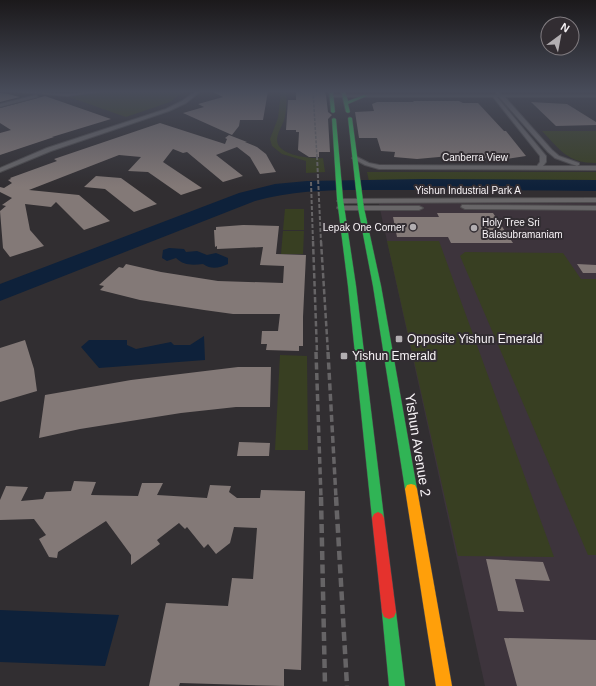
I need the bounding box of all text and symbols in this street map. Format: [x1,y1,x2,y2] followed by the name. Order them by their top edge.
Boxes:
[540,16,580,56] north arrow
[559,20,572,35] text: N
[442,152,509,163] street label: Canberra View
[415,185,521,196] street label: Yishun Industrial Park A
[482,217,563,240] place label: Holy Tree Sri Balasubramaniam
[323,222,406,233] place label: Lepak One Corner
[408,222,418,232] marker: Lepak One Corner
[469,223,479,233] marker: Holy Tree Sri Balasubramaniam
[407,332,542,346] place label: Opposite Yishun Emerald
[394,334,404,344] marker: Opposite Yishun Emerald
[352,349,436,363] place label: Yishun Emerald
[339,351,349,361] marker: Yishun Emerald
[402,392,434,498] street label: Yishun Avenue 2

